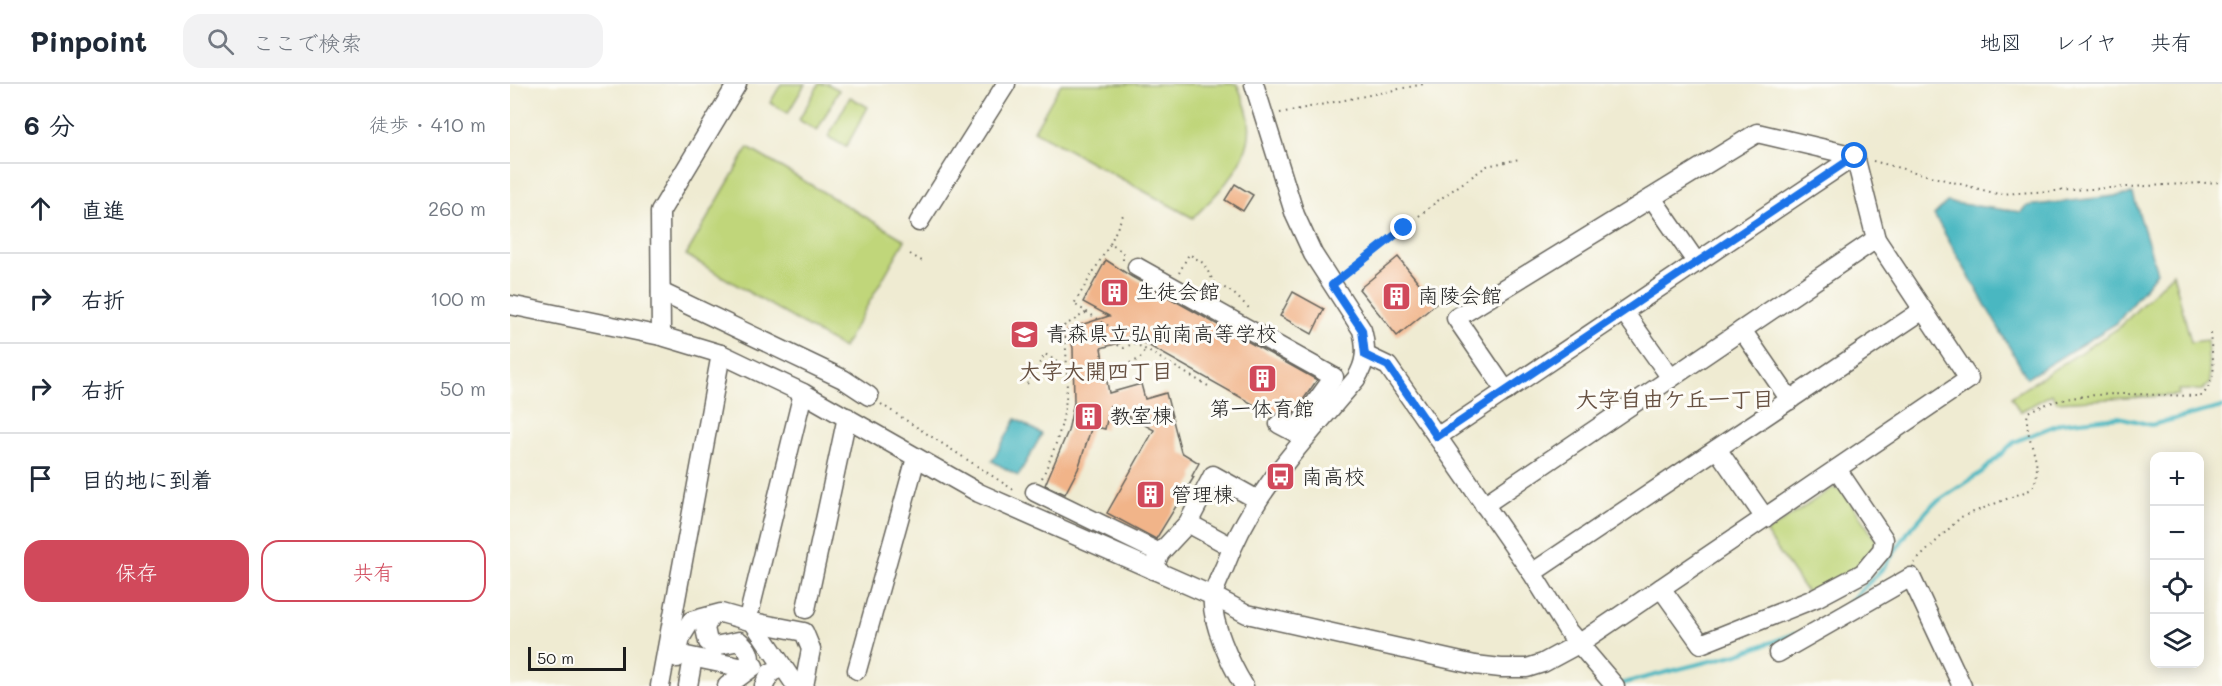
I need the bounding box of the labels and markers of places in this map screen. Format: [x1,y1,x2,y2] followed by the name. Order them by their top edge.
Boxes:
[1099,276,1131,308] building icon: 生徒会館
[1136,277,1220,304] place label: 生徒会館
[1381,280,1413,312] building icon: 南陵会館
[1418,281,1502,308] place label: 南陵会館
[1009,318,1041,350] school or university icon: 青森県立弘前南高等学校
[1046,319,1277,346] place label: 青森県立弘前南高等学校
[1246,362,1278,394] building icon: 第一体育館
[1210,394,1315,421] place label: 第一体育館
[1073,400,1105,432] building icon: 教室棟
[1110,401,1173,428] place label: 教室棟
[1265,461,1297,493] bus stop icon: 南高校
[1302,462,1365,489] place label: 南高校
[1134,479,1166,511] building icon: 管理棟
[1171,480,1234,507] place label: 管理棟

